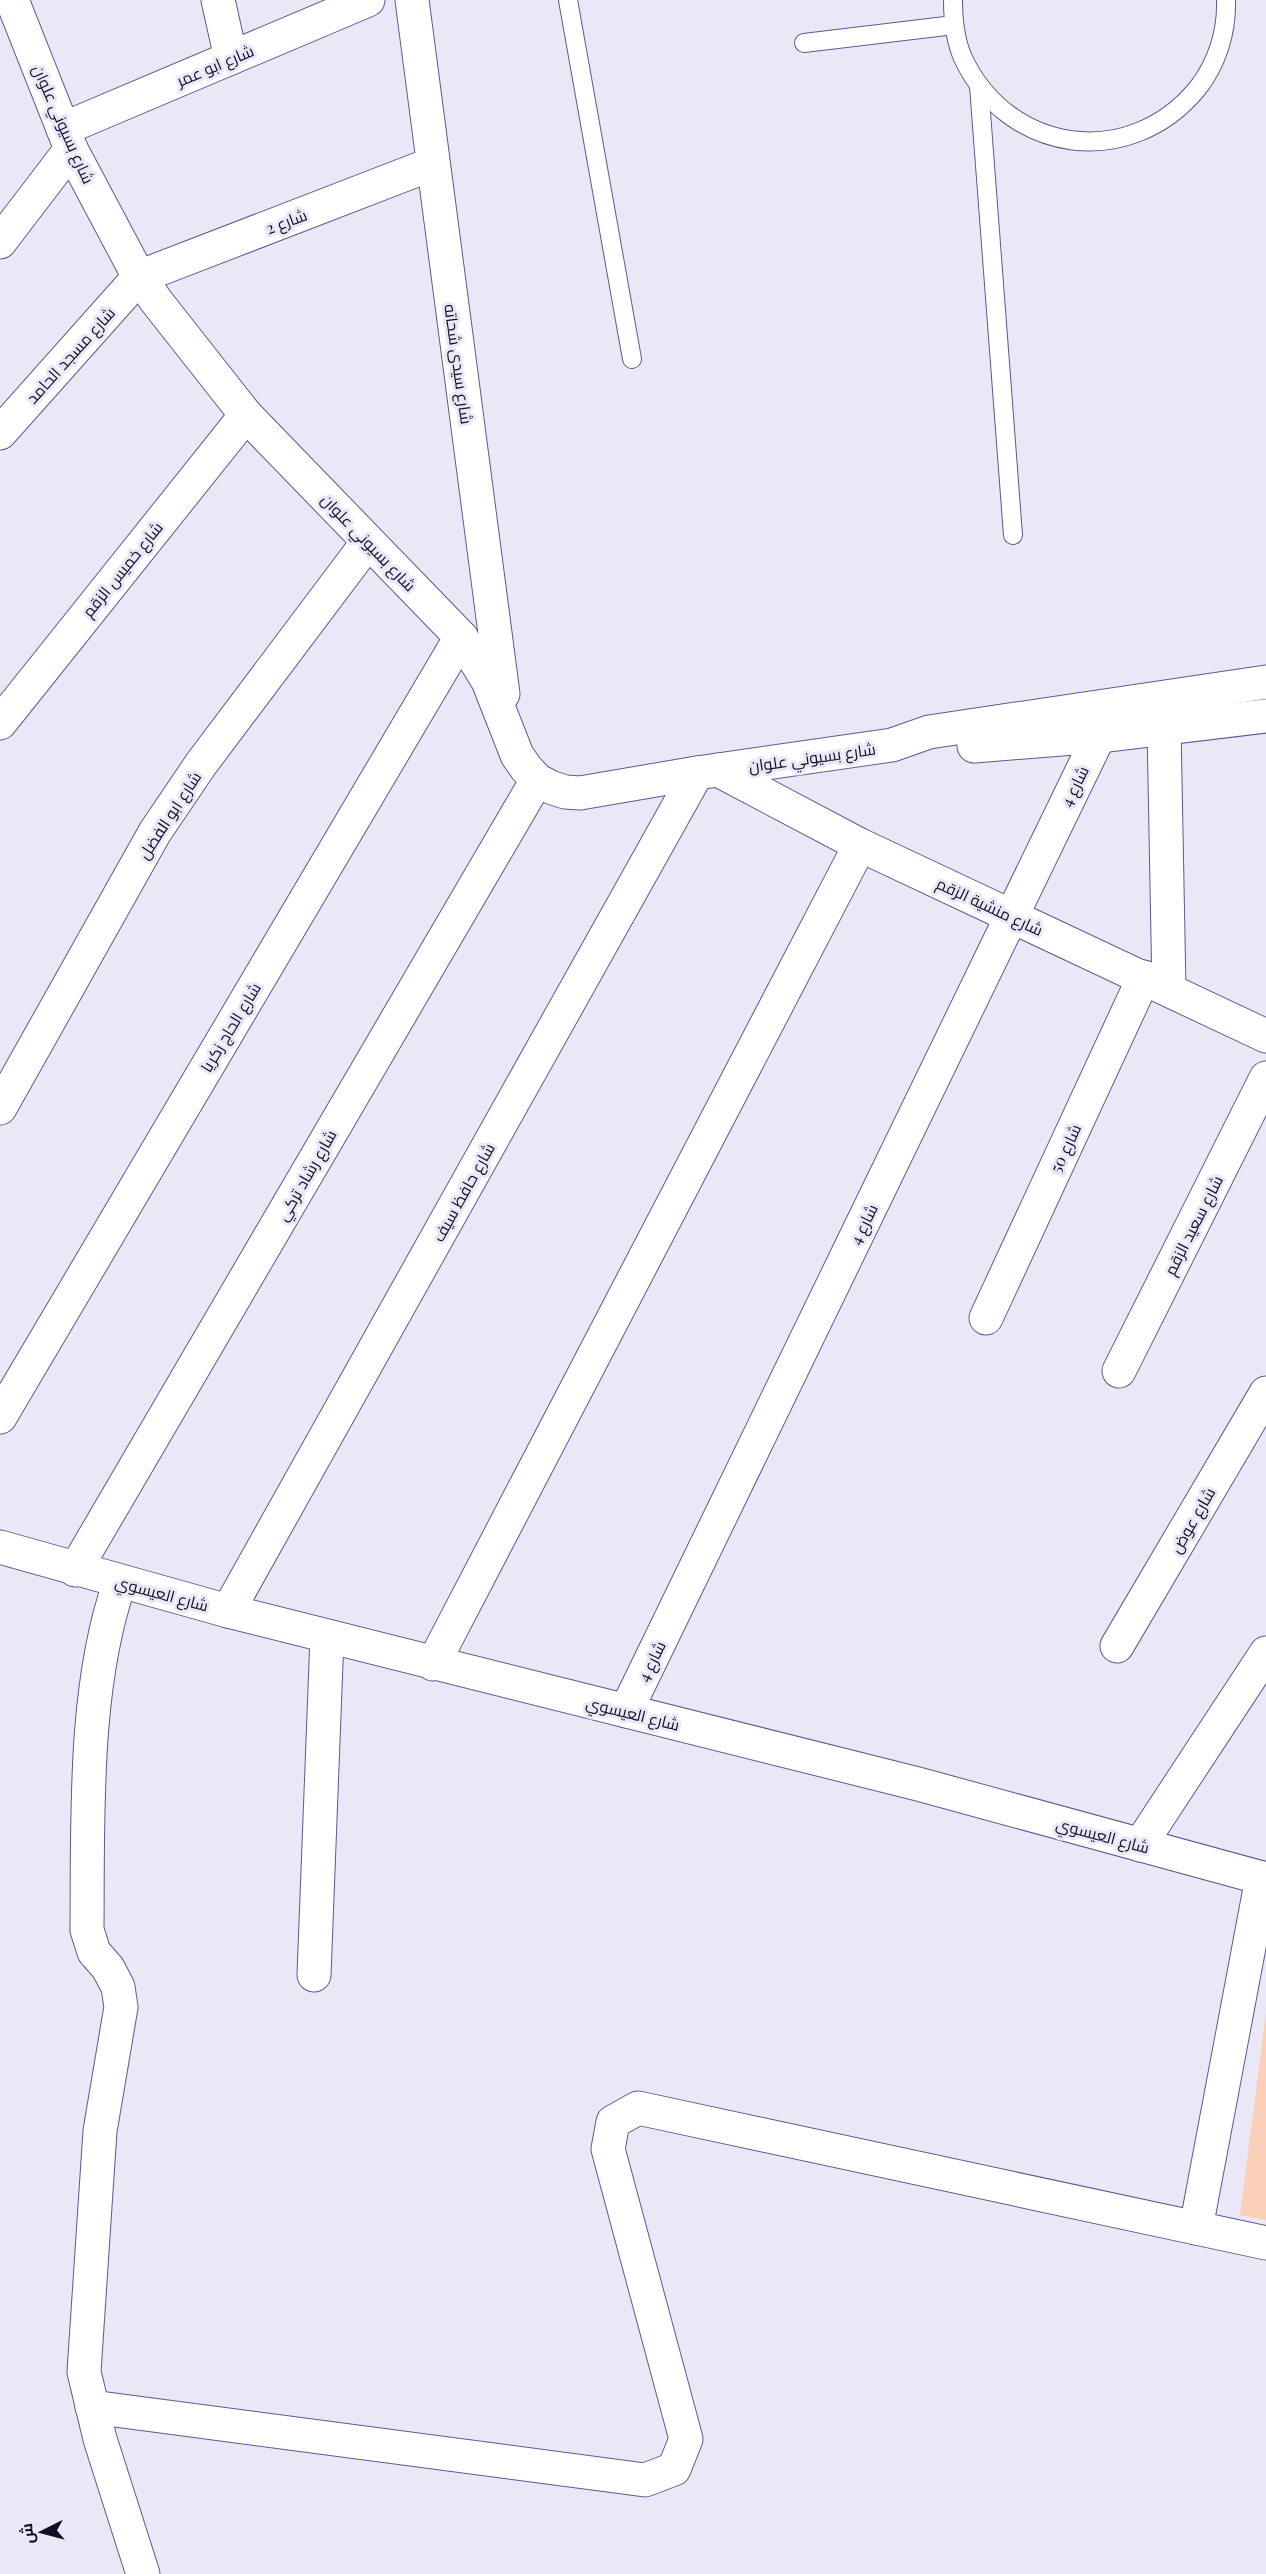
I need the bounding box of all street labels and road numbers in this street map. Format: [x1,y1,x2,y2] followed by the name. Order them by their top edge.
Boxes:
[172,39,258,93] street label: شارع ابو عمر
[25,61,100,188] street label: شارع بسيوني علوان
[262,204,310,240] street label: شارع 2
[21,302,120,409] street label: شارع مسجد الحامد
[438,303,478,426] street label: شارع سيدى شحاته
[314,489,421,598] street label: شارع بسيوني علوان
[77,517,169,622] street label: شارع خميس الزقم
[747,738,877,780] street label: شارع بسيوني علوان
[1055,762,1095,811] street label: شارع 4
[133,767,207,864] street label: شارع ابو الفضل
[932,872,1047,942] street label: شارع منشية الزقم
[195,978,267,1077] street label: شارع الحاج زكريا
[1045,1120,1087,1176] street label: شارع 50
[271,1126,344,1226] street label: شارع رشاد تركي
[427,1139,501,1246] street label: شارع حافظ سيف
[1159,1171,1229,1279] street label: شارع سعيد الزقم
[844,1200,884,1249] street label: شارع 4
[1165,1483,1221,1558] street label: شارع عوض
[112,1570,211,1619] street label: شارع العيسوي
[632,1637,672,1686] street label: شارع 4
[583,1691,682,1739] street label: شارع العيسوي
[1053,1812,1152,1861] street label: شارع العيسوي

